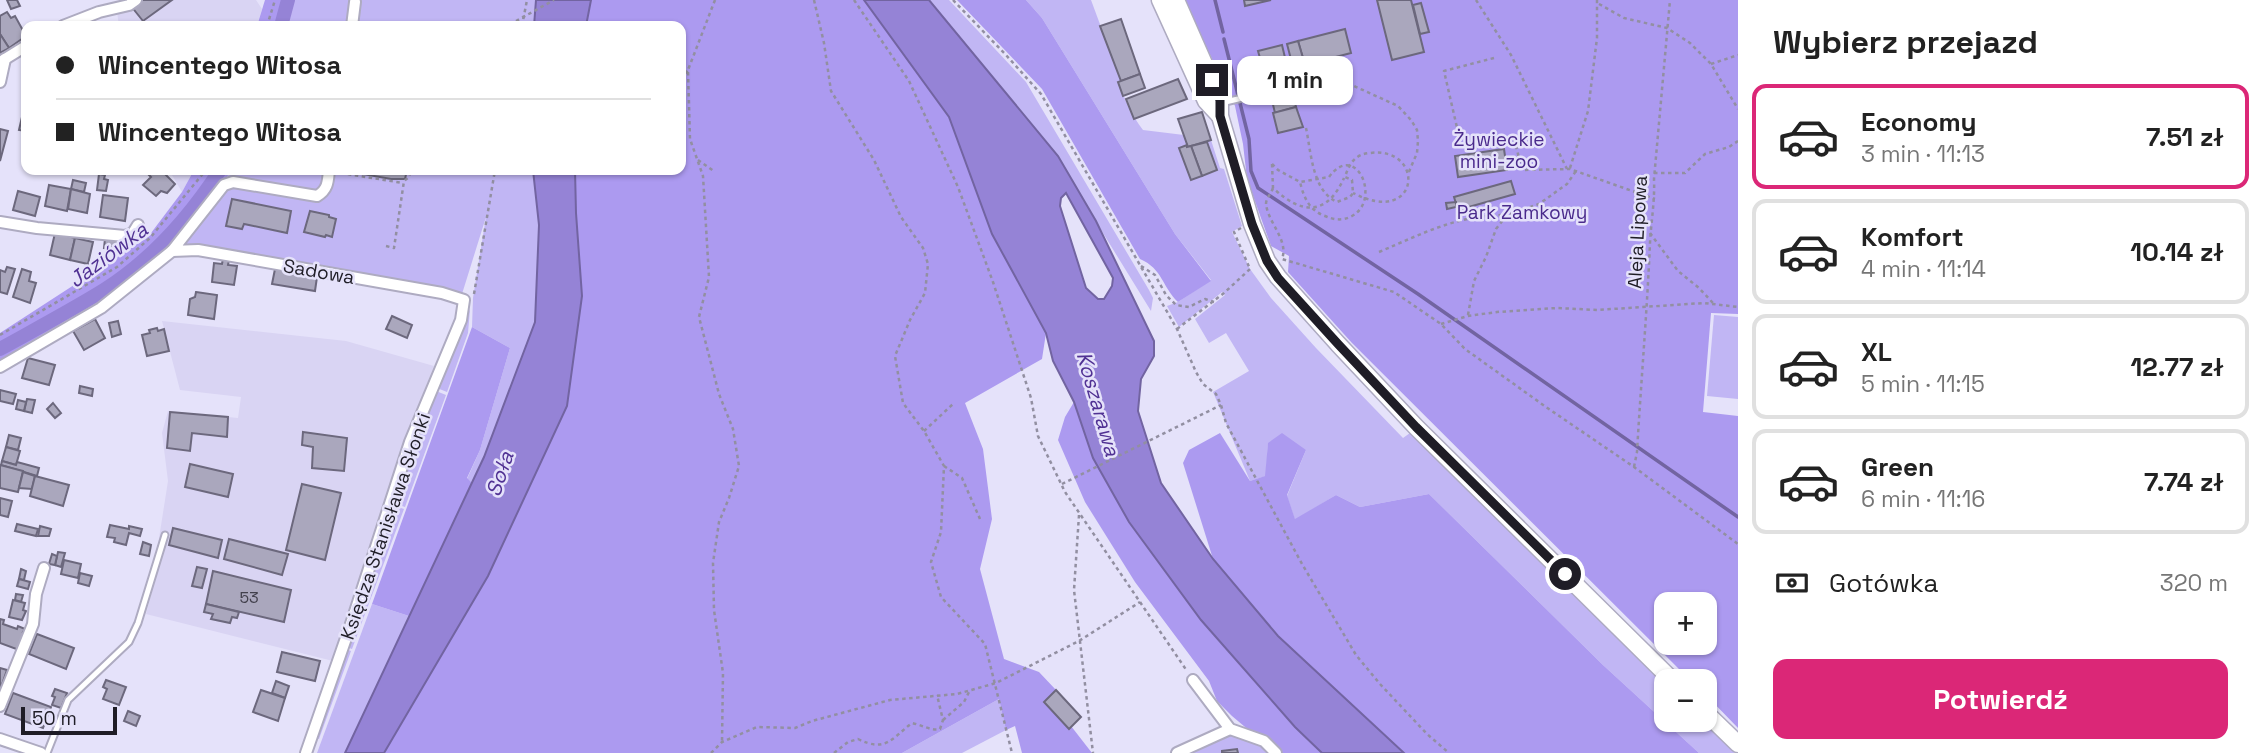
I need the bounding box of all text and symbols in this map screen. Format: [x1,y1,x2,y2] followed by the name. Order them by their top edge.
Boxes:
[1773,22,2038,62] text: Wybierz przejazd
[98,48,342,82] text: Wincentego Witosa
[1236,56,1352,104] callout: 1 min
[1196,64,1228,96] route end
[1267,65,1323,95] text: 1 min
[1777,105,1840,168] icon: car
[1861,105,1977,139] text: Economy
[98,115,342,149] text: Wincentego Witosa
[2146,120,2224,154] text: 7.51 zł
[1453,127,1545,174] park label: Żywieckie mini-zoo
[1861,139,1985,169] text: 3 min · 11:13
[1622,175,1653,289] street label: Aleja Lipowa
[1457,200,1587,225] park label: Park Zamkowy
[63,215,154,293] water label: Jaziówka
[1777,220,1840,283] icon: car
[1861,220,1964,254] text: Komfort
[2130,235,2224,269] text: 10.14 zł
[281,253,357,290] street label: Sadowa
[1861,254,1986,284] text: 4 min · 11:14
[1777,335,1840,398] icon: car
[1861,335,1892,369] text: XL
[1071,348,1127,460] water label: Koszarawa
[2130,350,2224,384] text: 12.77 zł
[1861,369,1985,399] text: 5 min · 11:15
[335,409,436,643] street label: Księdza Stanisława Słonki
[479,447,520,500] water label: Soła
[1777,450,1840,513] icon: car
[1861,450,1934,484] text: Green
[2144,465,2224,499] text: 7.74 zł
[1861,484,1985,514] text: 6 min · 11:16
[1549,558,1581,590] route start
[1773,564,1811,602] icon: cash
[1829,566,1939,600] text: Gotówka
[2160,568,2228,598] text: 320 m
[239,587,259,608] house number: 53
[1654,592,1717,732] map controls
[1654,592,1717,655] button: +
[1773,659,2228,739] button: Potwierdź
[1654,669,1717,732] button: −
[21,704,117,736] scale bar
[32,706,77,731] text: 50 m

